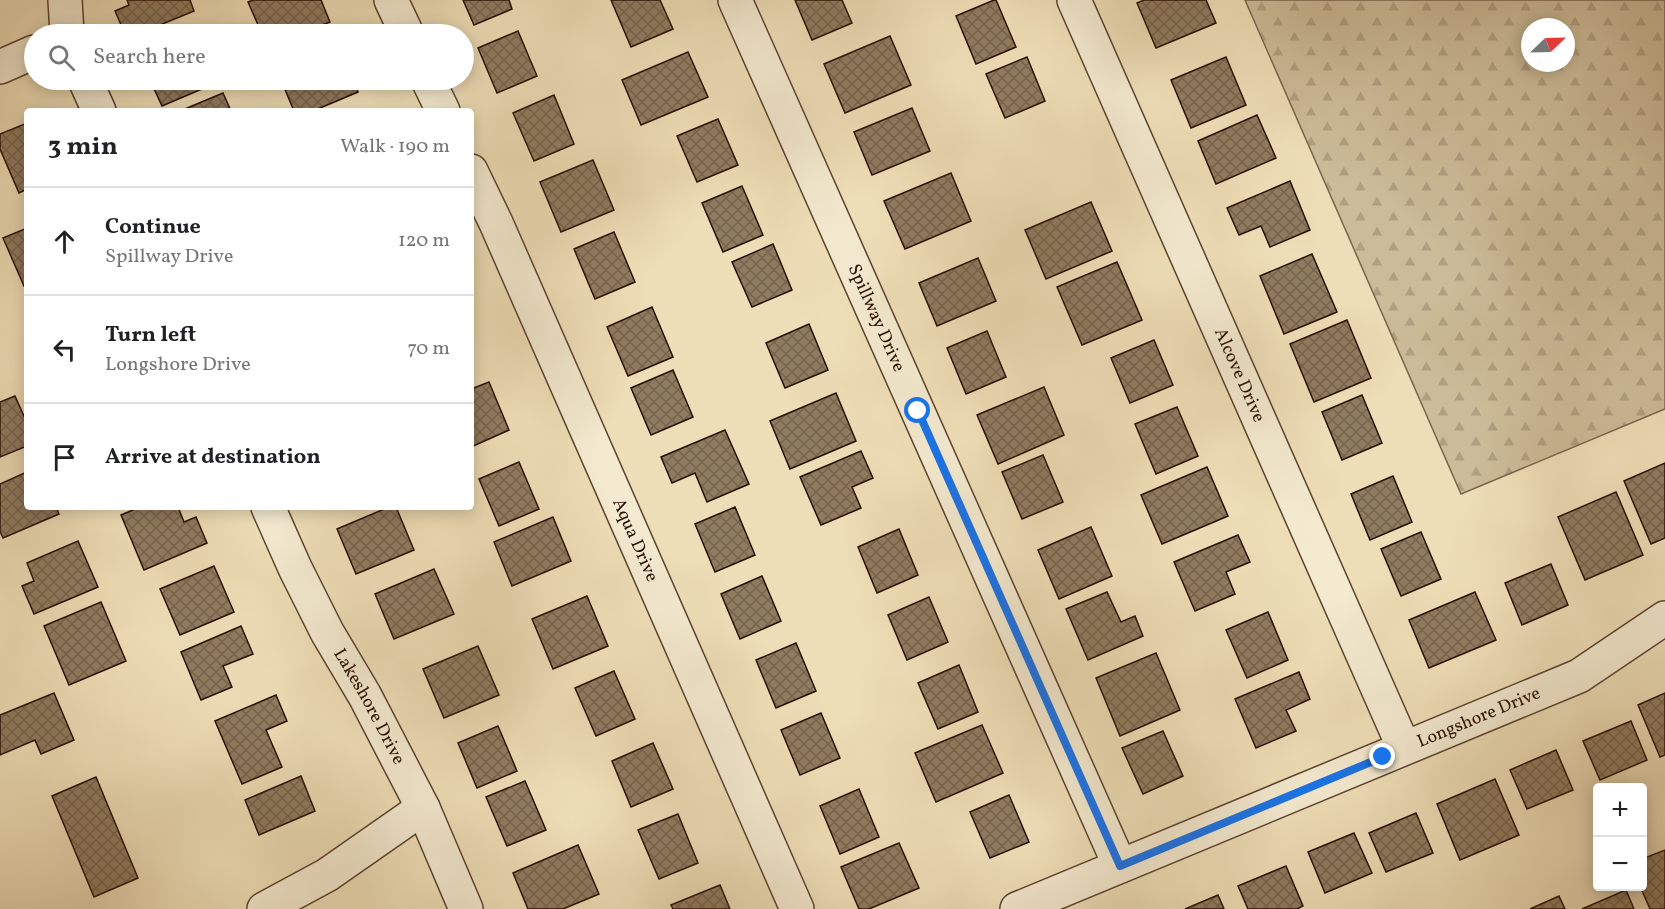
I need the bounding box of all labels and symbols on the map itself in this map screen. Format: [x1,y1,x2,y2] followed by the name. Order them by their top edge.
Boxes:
[1521,18,1575,72] north arrow
[841,260,911,376] street label: Spillway Drive
[1208,324,1271,426] street label: Alcove Drive
[904,397,930,423] route start
[606,494,664,586] street label: Aqua Drive
[327,644,411,769] street label: Lakeshore Drive
[1413,681,1544,754] street label: Longshore Drive
[1369,743,1395,769] route end

